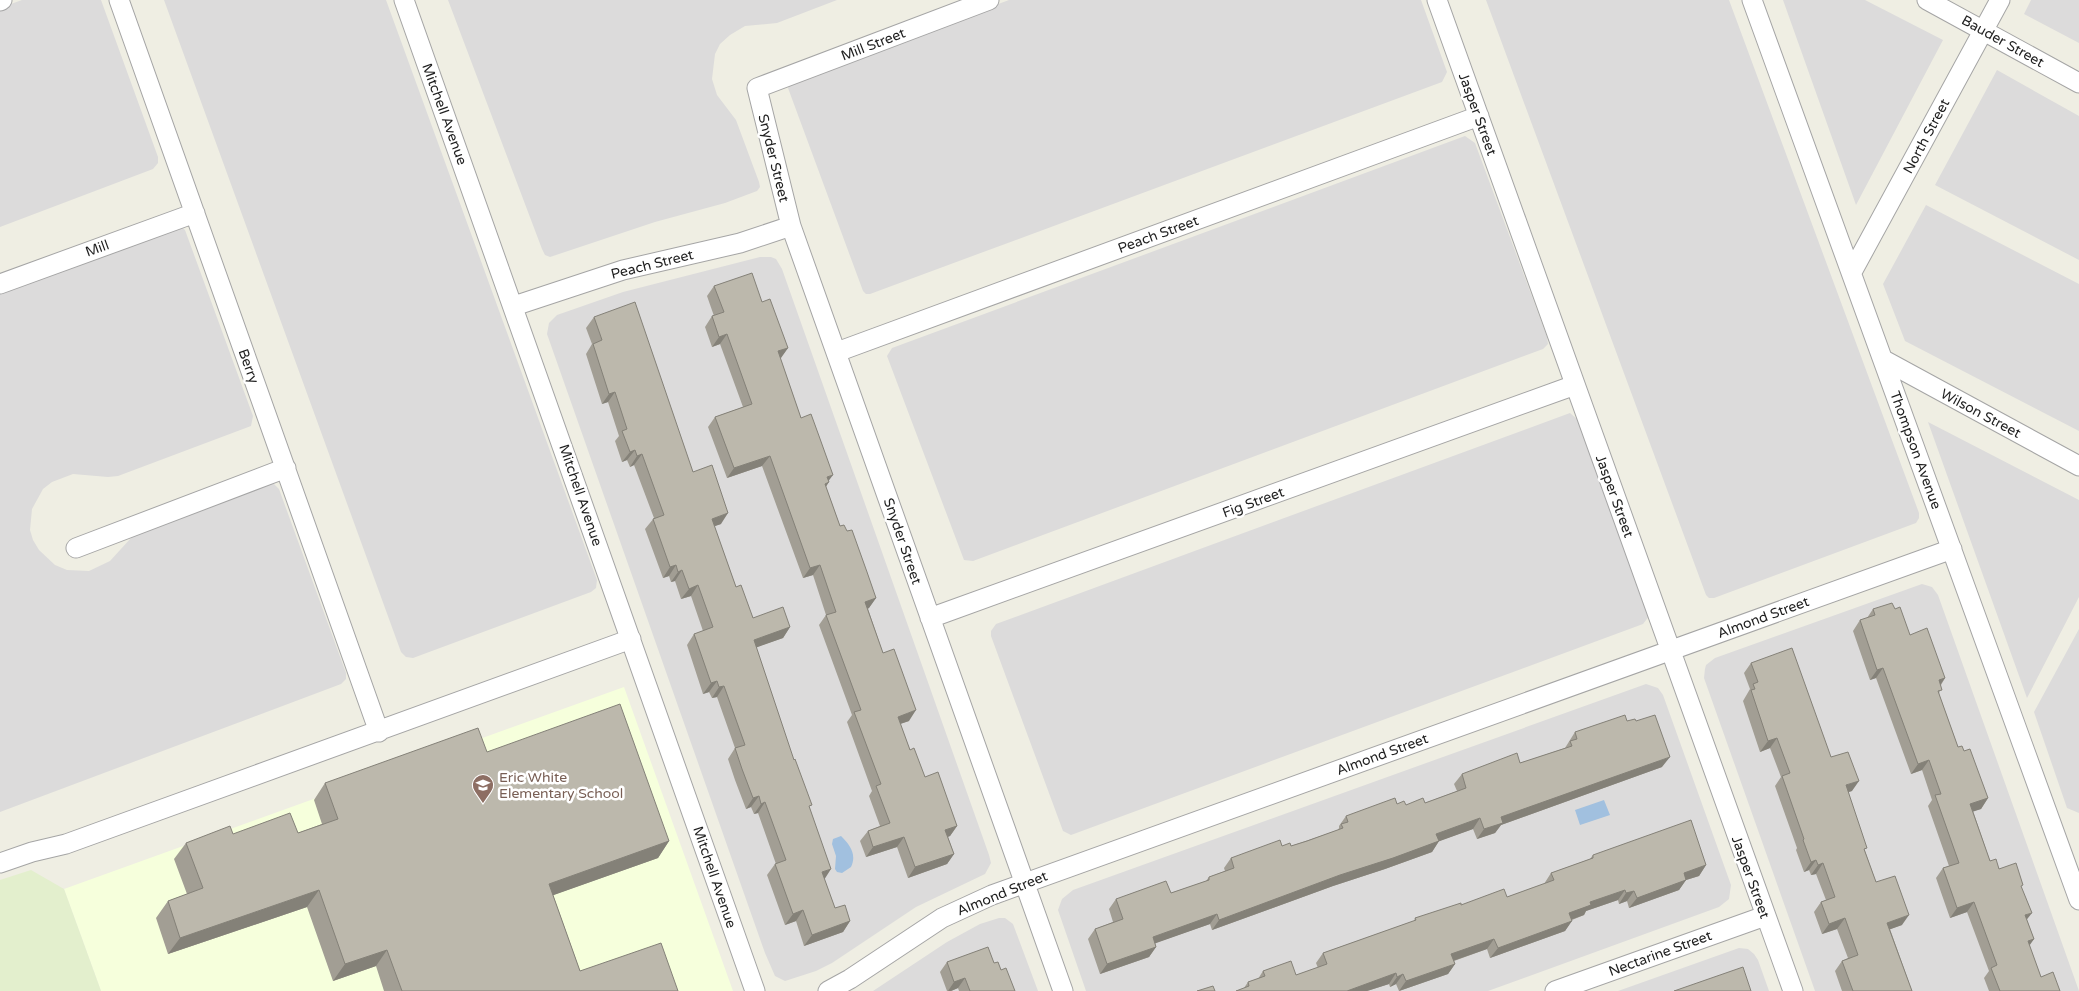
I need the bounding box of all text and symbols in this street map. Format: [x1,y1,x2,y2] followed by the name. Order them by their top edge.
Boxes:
[1958,12,2048,71] street label: Bauder Street
[839,24,908,64] street label: Mill Street
[418,61,471,167] street label: Mitchell Avenue
[1455,70,1501,159] street label: Jasper Street
[1900,95,1954,177] street label: North Street
[754,112,793,205] street label: Snyder Street
[1115,212,1201,257] street label: Peach Street
[83,236,111,261] street label: Mill
[609,246,696,283] street label: Peach Street
[234,346,263,386] street label: Berry
[1938,385,2024,442] street label: Wilson Street
[1886,389,1945,512] street label: Thompson Avenue
[555,442,606,548] street label: Mitchell Avenue
[1592,452,1638,541] street label: Jasper Street
[1220,483,1287,521] street label: Fig Street
[880,496,925,587] street label: Snyder Street
[1715,593,1812,642] street label: Almond Street
[1334,730,1431,779] street label: Almond Street
[499,769,623,802] place label: Eric White Elementary School
[471,773,495,804] school or university icon: Eric White Elementary School
[689,824,740,930] street label: Mitchell Avenue
[1728,833,1774,922] street label: Jasper Street
[954,867,1051,919] street label: Almond Street
[1606,927,1715,980] street label: Nectarine Street

